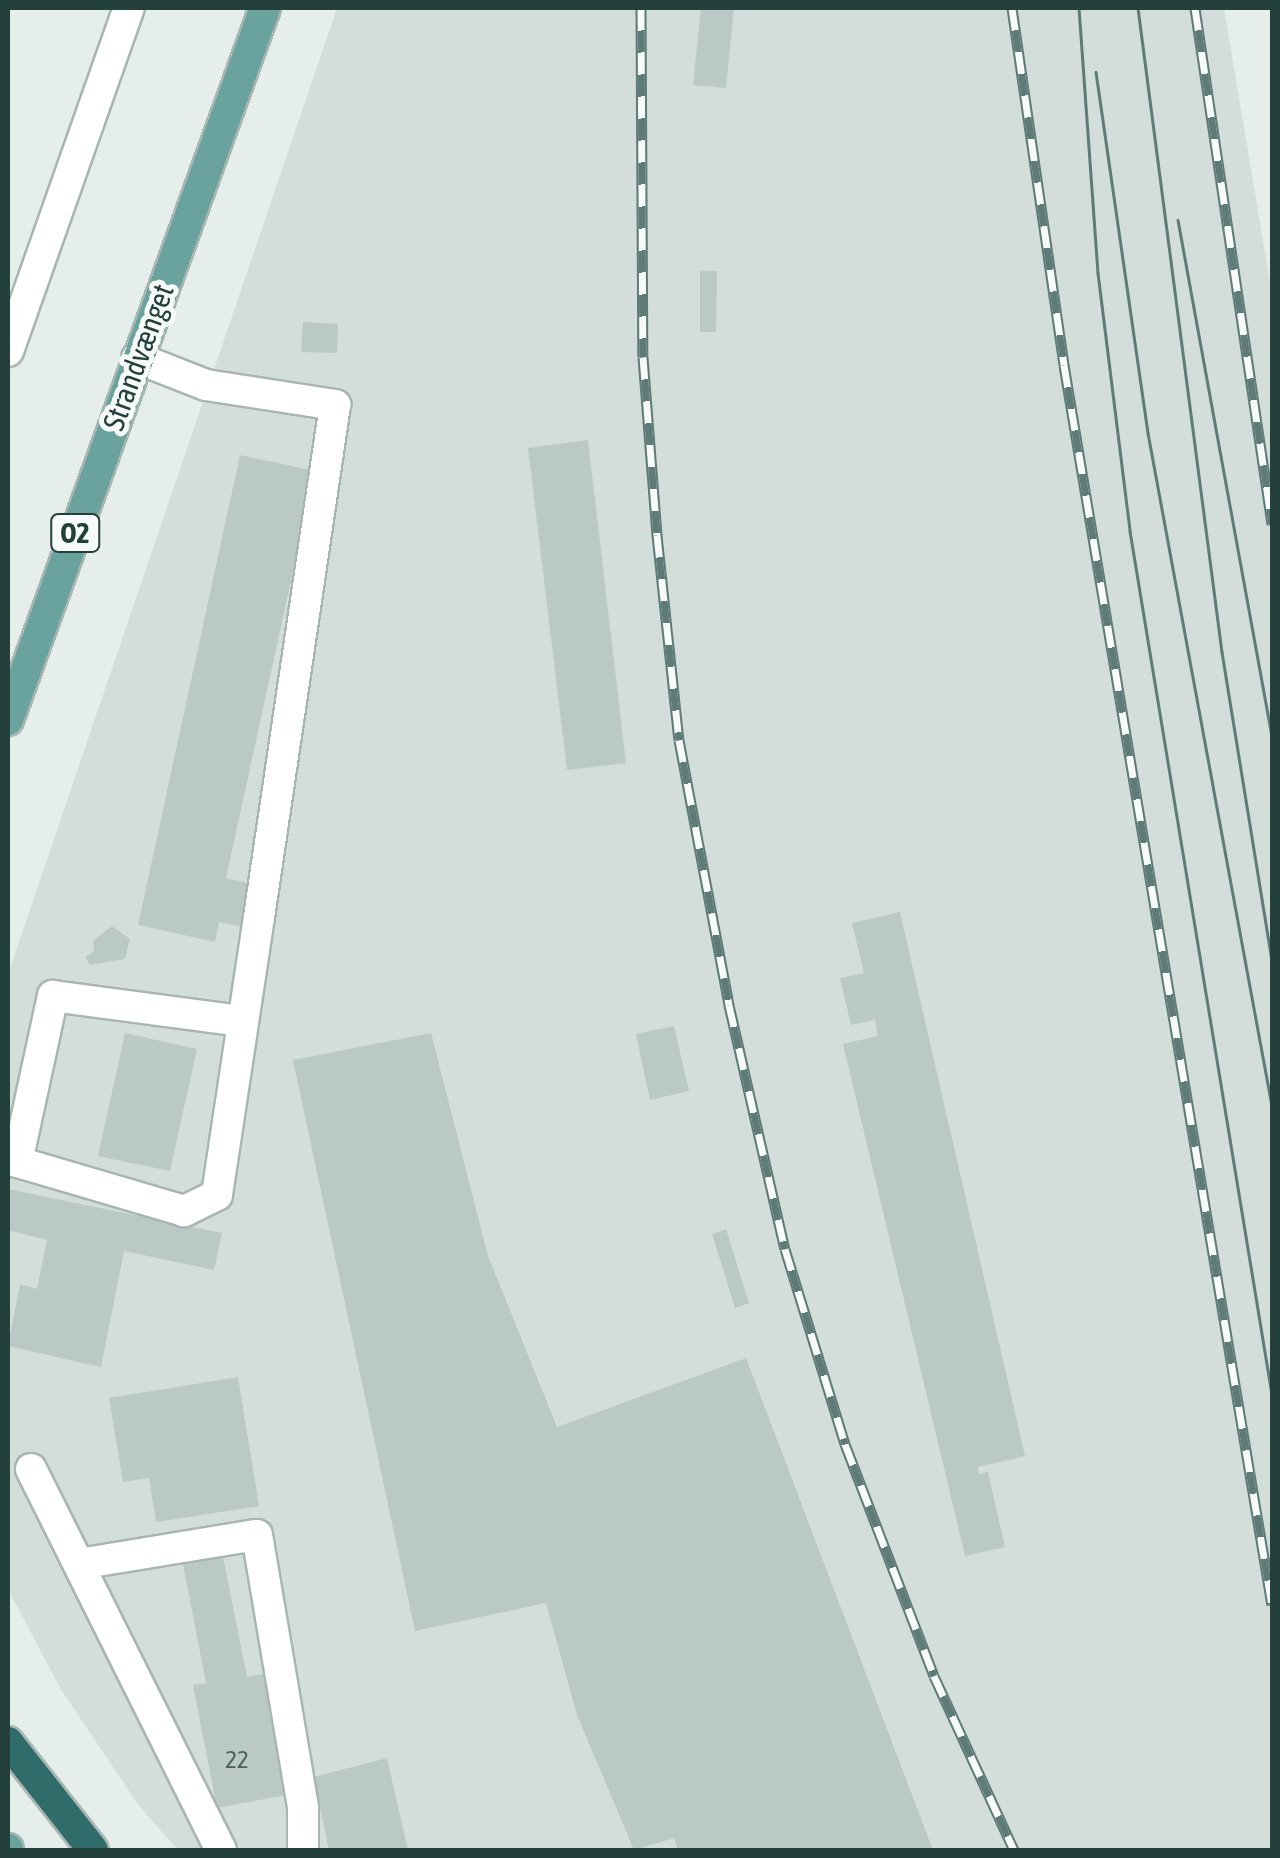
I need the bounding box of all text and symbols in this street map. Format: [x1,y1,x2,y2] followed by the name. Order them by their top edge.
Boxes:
[95,279,181,435] street label: Strandvænget
[50,510,100,556] road number: O2
[225,1744,249,1774] house number: 22

